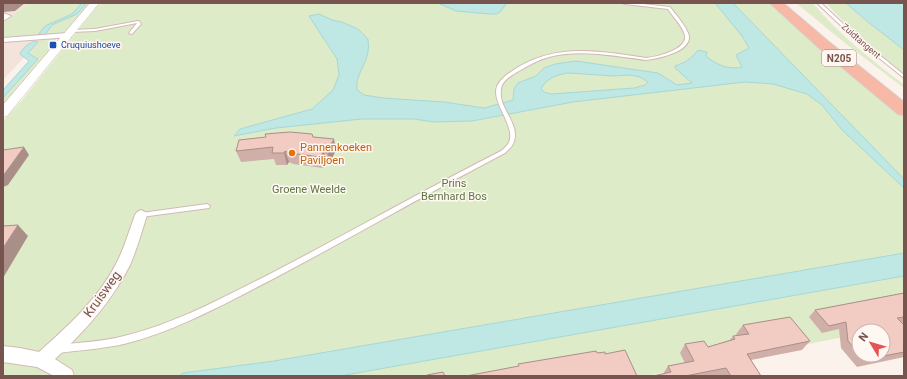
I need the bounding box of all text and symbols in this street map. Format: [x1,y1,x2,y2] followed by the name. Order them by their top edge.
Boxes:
[840,21,882,61] street label: Zuidtangent
[48,40,58,50] marker: Cruquiushoeve
[61,40,121,50] place label: Cruquiushoeve
[822,50,856,66] road number: N205
[300,141,372,167] place label: Pannenkoeken Paviljoen
[287,148,297,158] marker: Pannenkoeken Paviljoen
[421,177,487,203] park label: Prins Bernhard Bos
[272,183,346,196] park label: Groene Weelde
[80,268,124,320] street label: Kruisweg
[851,323,891,363] north arrow
[856,330,871,344] text: N

